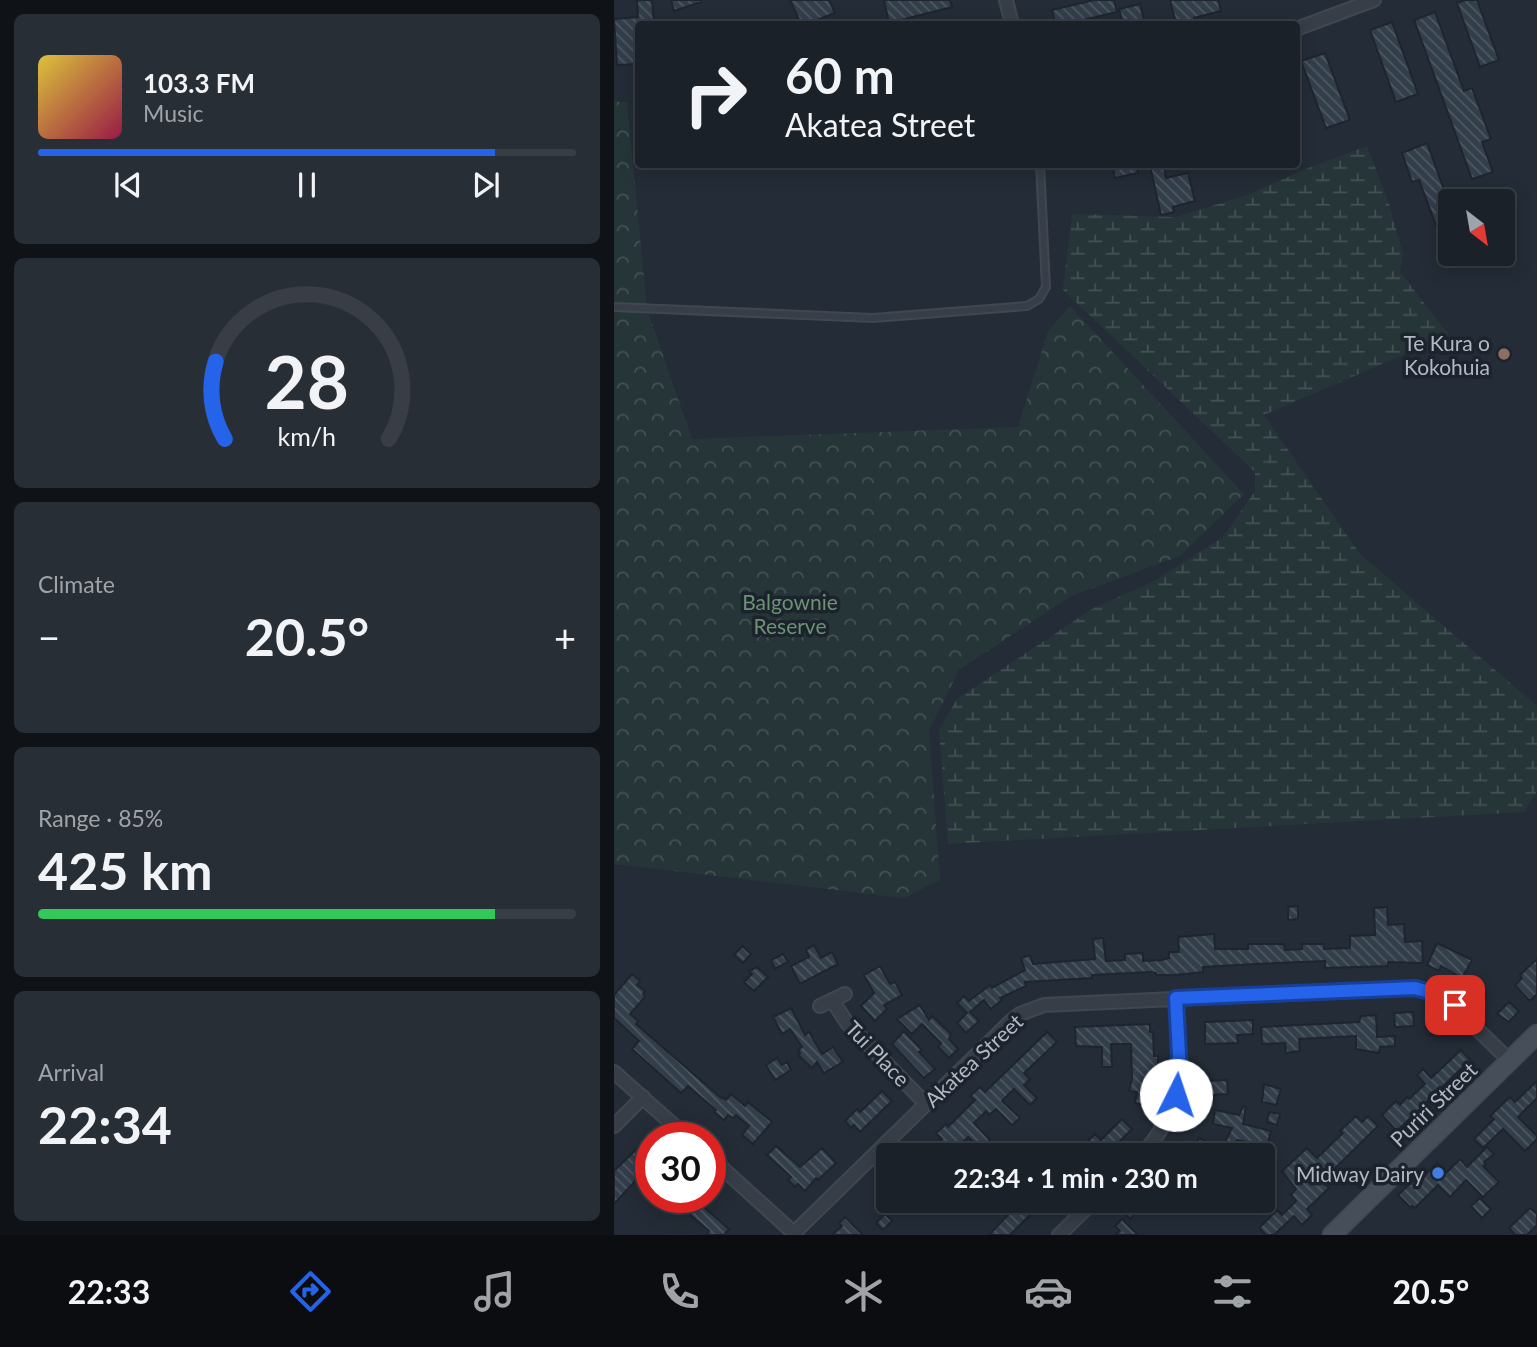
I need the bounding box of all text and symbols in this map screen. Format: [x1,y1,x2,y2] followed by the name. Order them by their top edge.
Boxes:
[785,46,895,104] text: 60 m
[670,49,761,140] icon: right
[143,67,255,99] text: 103.3 FM
[143,99,203,127] text: Music
[785,105,975,144] text: Akatea Street
[109,166,147,204] icon: previous
[288,166,326,204] icon: pause
[467,166,505,204] icon: next
[1438,189,1515,266] north arrow
[1438,189,1515,266] map controls
[1403,330,1490,379] place label: Te Kura o Kokohuia
[265,338,349,426] text: 28
[1496,346,1512,362] marker: Te Kura o Kokohuia
[278,421,336,451] text: km/h
[38,570,115,598] text: Climate
[742,589,838,638] park label: Balgownie Reserve
[245,605,369,667] text: 20.5°
[38,614,60,660] text: −
[554,614,576,660] text: +
[38,804,163,832] text: Range · 85%
[38,839,212,901] text: 425 km
[1425,975,1485,1035] pin
[1436,986,1474,1024] icon: arrive
[919,1008,1028,1112] street label: Akatea Street
[841,1015,915,1091] street label: Tui Place
[1385,1056,1482,1151] street label: Puriri Street
[38,1058,104,1086] text: Arrival
[1139,1058,1213,1132] position arrow
[38,1093,172,1155] text: 22:34
[635,1122,726,1213] speed limit sign: 30
[1296,1161,1424,1186] place label: Midway Dairy
[953,1162,1198,1194] text: 22:34 · 1 min · 230 m
[1430,1165,1446,1181] marker: Midway Dairy
[286,1267,335,1316] icon: directions
[470,1267,519,1316] icon: music
[655,1267,704,1316] icon: phone
[839,1267,888,1316] icon: climate
[1024,1267,1073,1316] icon: car
[1208,1267,1257,1316] icon: filters
[68,1272,150,1311] text: 22:33
[1393,1272,1469,1311] text: 20.5°

